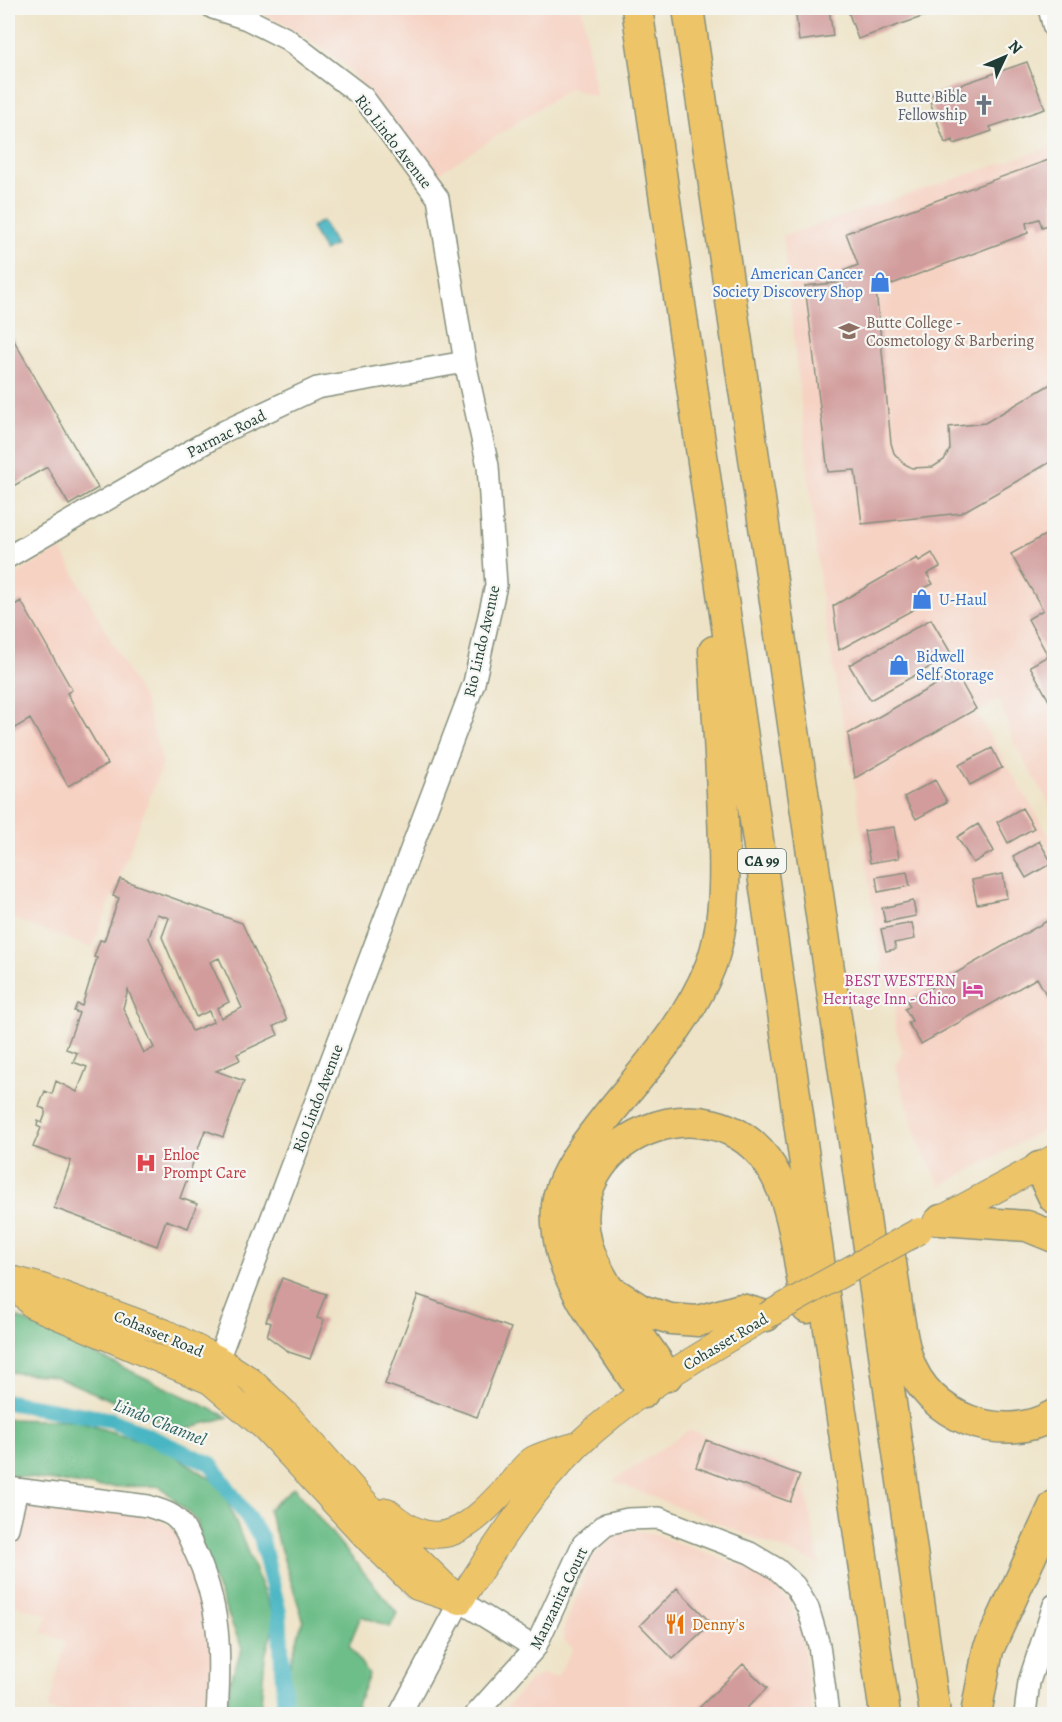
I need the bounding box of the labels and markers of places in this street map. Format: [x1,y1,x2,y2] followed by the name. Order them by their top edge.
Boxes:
[895,86,967,126] place label: Butte Bible Fellowship
[972,93,996,117] church icon: Butte Bible Fellowship
[712,263,863,303] place label: American Cancer Society Discovery Shop
[868,270,892,294] shop icon: American Cancer Society Discovery Shop
[866,312,1034,352] place label: Butte College - Cosmetology & Barbering
[837,319,861,343] school or university icon: Butte College - Cosmetology & Barbering
[910,587,934,611] shop icon: U-Haul
[939,589,987,611] place label: U-Haul
[916,646,994,686] place label: Bidwell Self Storage
[887,653,911,677] shop icon: Bidwell Self Storage
[823,970,956,1010] place label: BEST WESTERN Heritage Inn - Chico
[961,977,985,1001] hotel icon: BEST WESTERN Heritage Inn - Chico
[163,1144,246,1184] place label: Enloe Prompt Care
[134,1151,158,1175] hospital icon: Enloe Prompt Care
[663,1612,687,1636] restaurant icon: Denny's
[692,1614,745,1636] place label: Denny's

